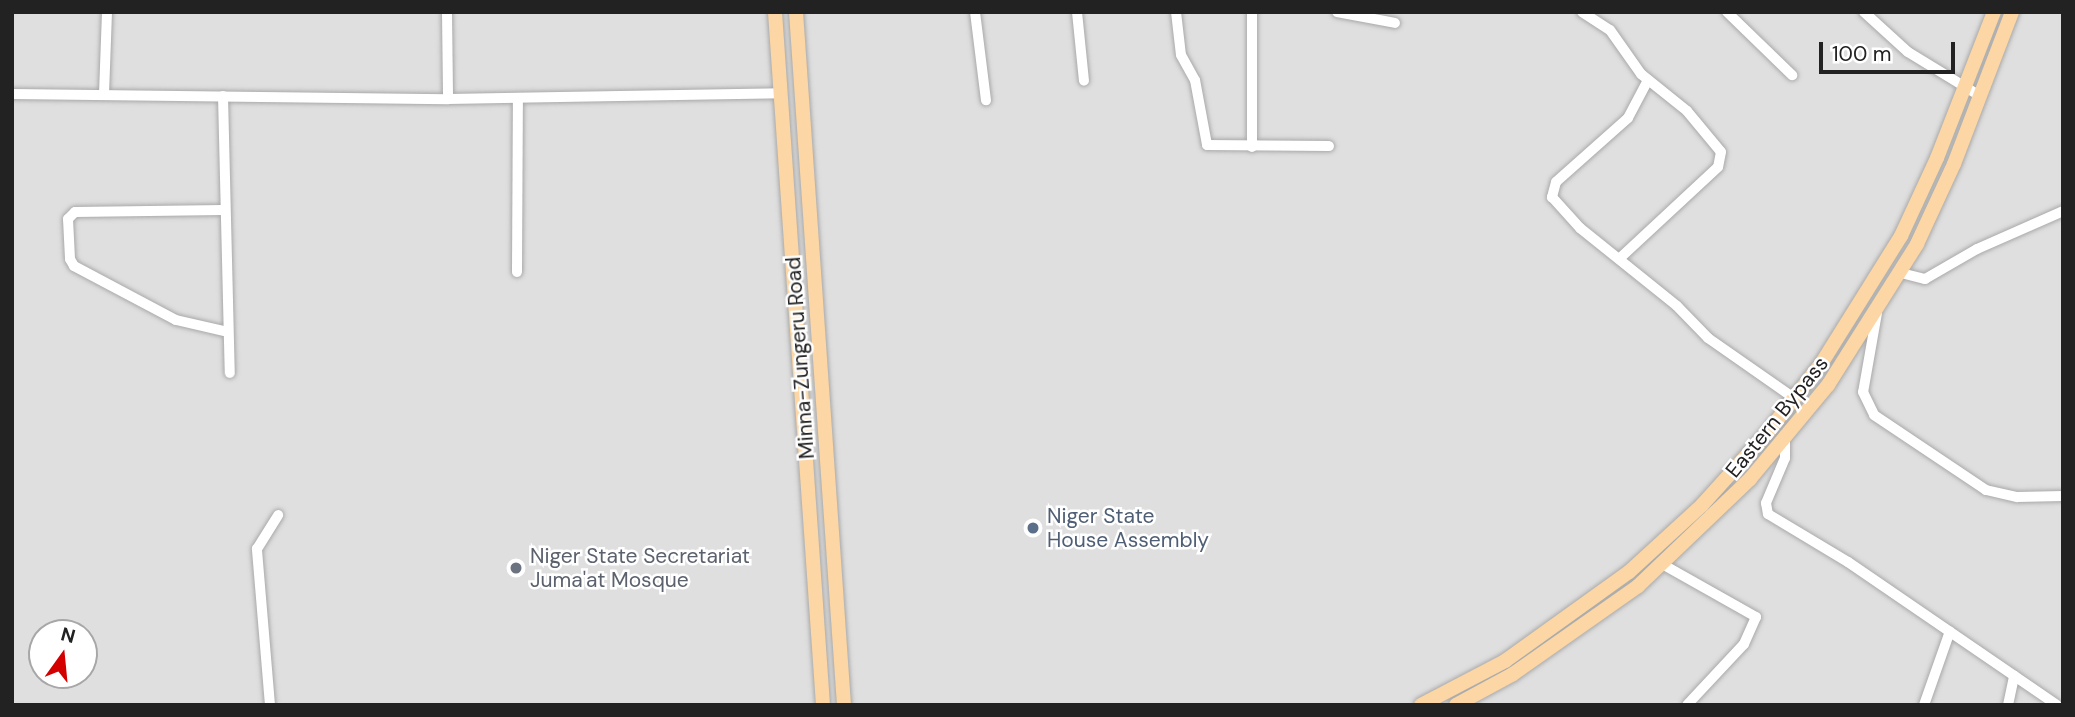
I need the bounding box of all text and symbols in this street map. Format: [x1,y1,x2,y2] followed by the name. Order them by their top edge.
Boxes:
[1823,28,1960,72] scale bar
[1832,40,1892,68] text: 100 m
[780,256,820,460] street label: Minna-Zungeru Road
[1720,351,1834,483] street label: Eastern Bypass
[1047,503,1209,553] place label: Niger State House Assembly
[1025,520,1041,536] marker: Niger State House Assembly
[530,543,750,593] place label: Niger State Secretariat Juma'at Mosque
[508,560,524,576] marker: Niger State Secretariat Juma'at Mosque
[28,619,98,689] north arrow
[58,621,78,649] text: N

